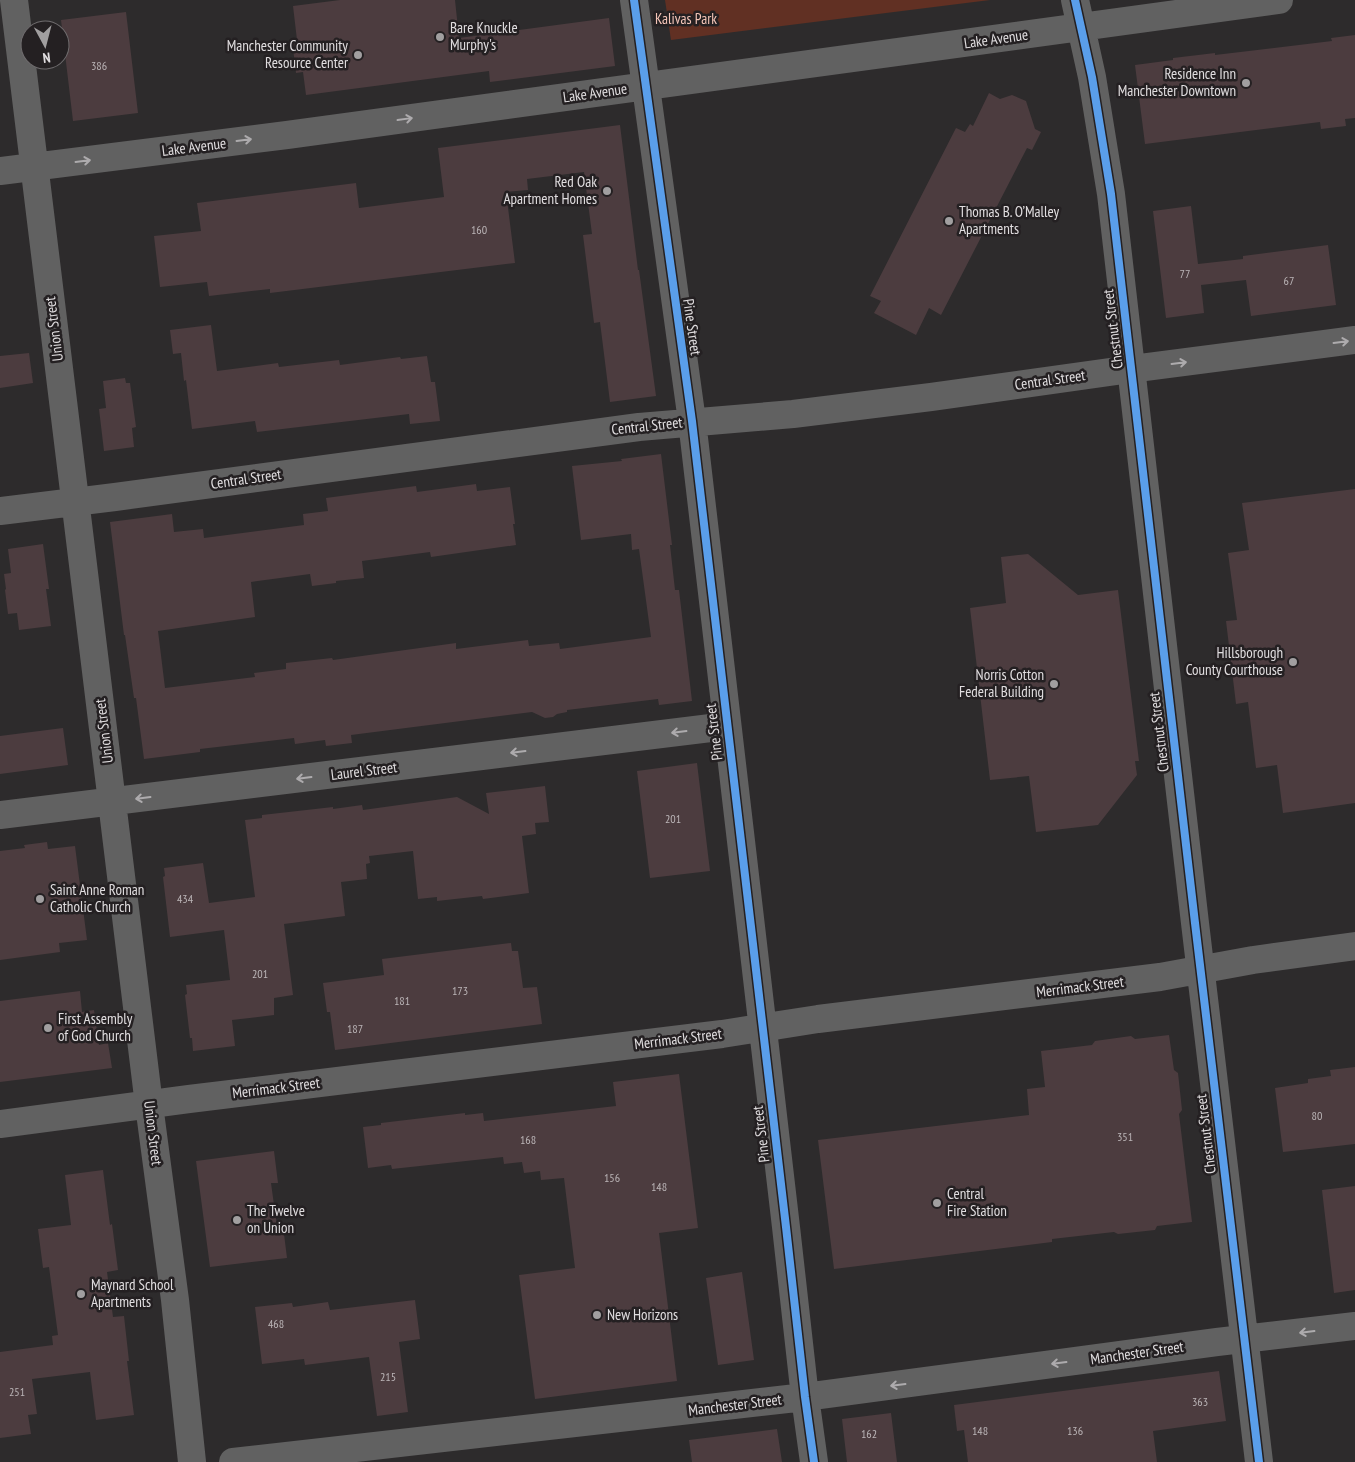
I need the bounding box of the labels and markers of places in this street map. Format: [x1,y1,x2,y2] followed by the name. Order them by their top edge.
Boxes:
[450,18,518,54] place label: Bare Knuckle Murphy's
[434,31,446,43] marker: Bare Knuckle Murphy's
[227,36,349,72] place label: Manchester Community Resource Center
[352,49,364,61] marker: Manchester Community Resource Center
[1118,64,1236,100] place label: Residence Inn Manchester Downtown
[1240,77,1252,89] marker: Residence Inn Manchester Downtown
[503,172,597,208] place label: Red Oak Apartment Homes
[601,185,613,197] marker: Red Oak Apartment Homes
[959,202,1059,238] place label: Thomas B. O’Malley Apartments
[943,215,955,227] marker: Thomas B. O’Malley Apartments
[1186,643,1283,679] place label: Hillsborough County Courthouse
[1287,656,1299,668] marker: Hillsborough County Courthouse
[959,665,1044,701] place label: Norris Cotton Federal Building
[1048,678,1060,690] marker: Norris Cotton Federal Building
[50,880,144,916] place label: Saint Anne Roman Catholic Church
[34,893,46,905] marker: Saint Anne Roman Catholic Church
[58,1009,133,1045] place label: First Assembly of God Church
[42,1022,54,1034] marker: First Assembly of God Church
[947,1184,1007,1220] place label: Central Fire Station
[931,1197,943,1209] marker: Central Fire Station
[247,1201,305,1237] place label: The Twelve on Union
[231,1214,243,1226] marker: The Twelve on Union
[91,1275,174,1311] place label: Maynard School Apartments
[75,1288,87,1300] marker: Maynard School Apartments
[607,1305,678,1324] place label: New Horizons
[591,1309,603,1321] marker: New Horizons

